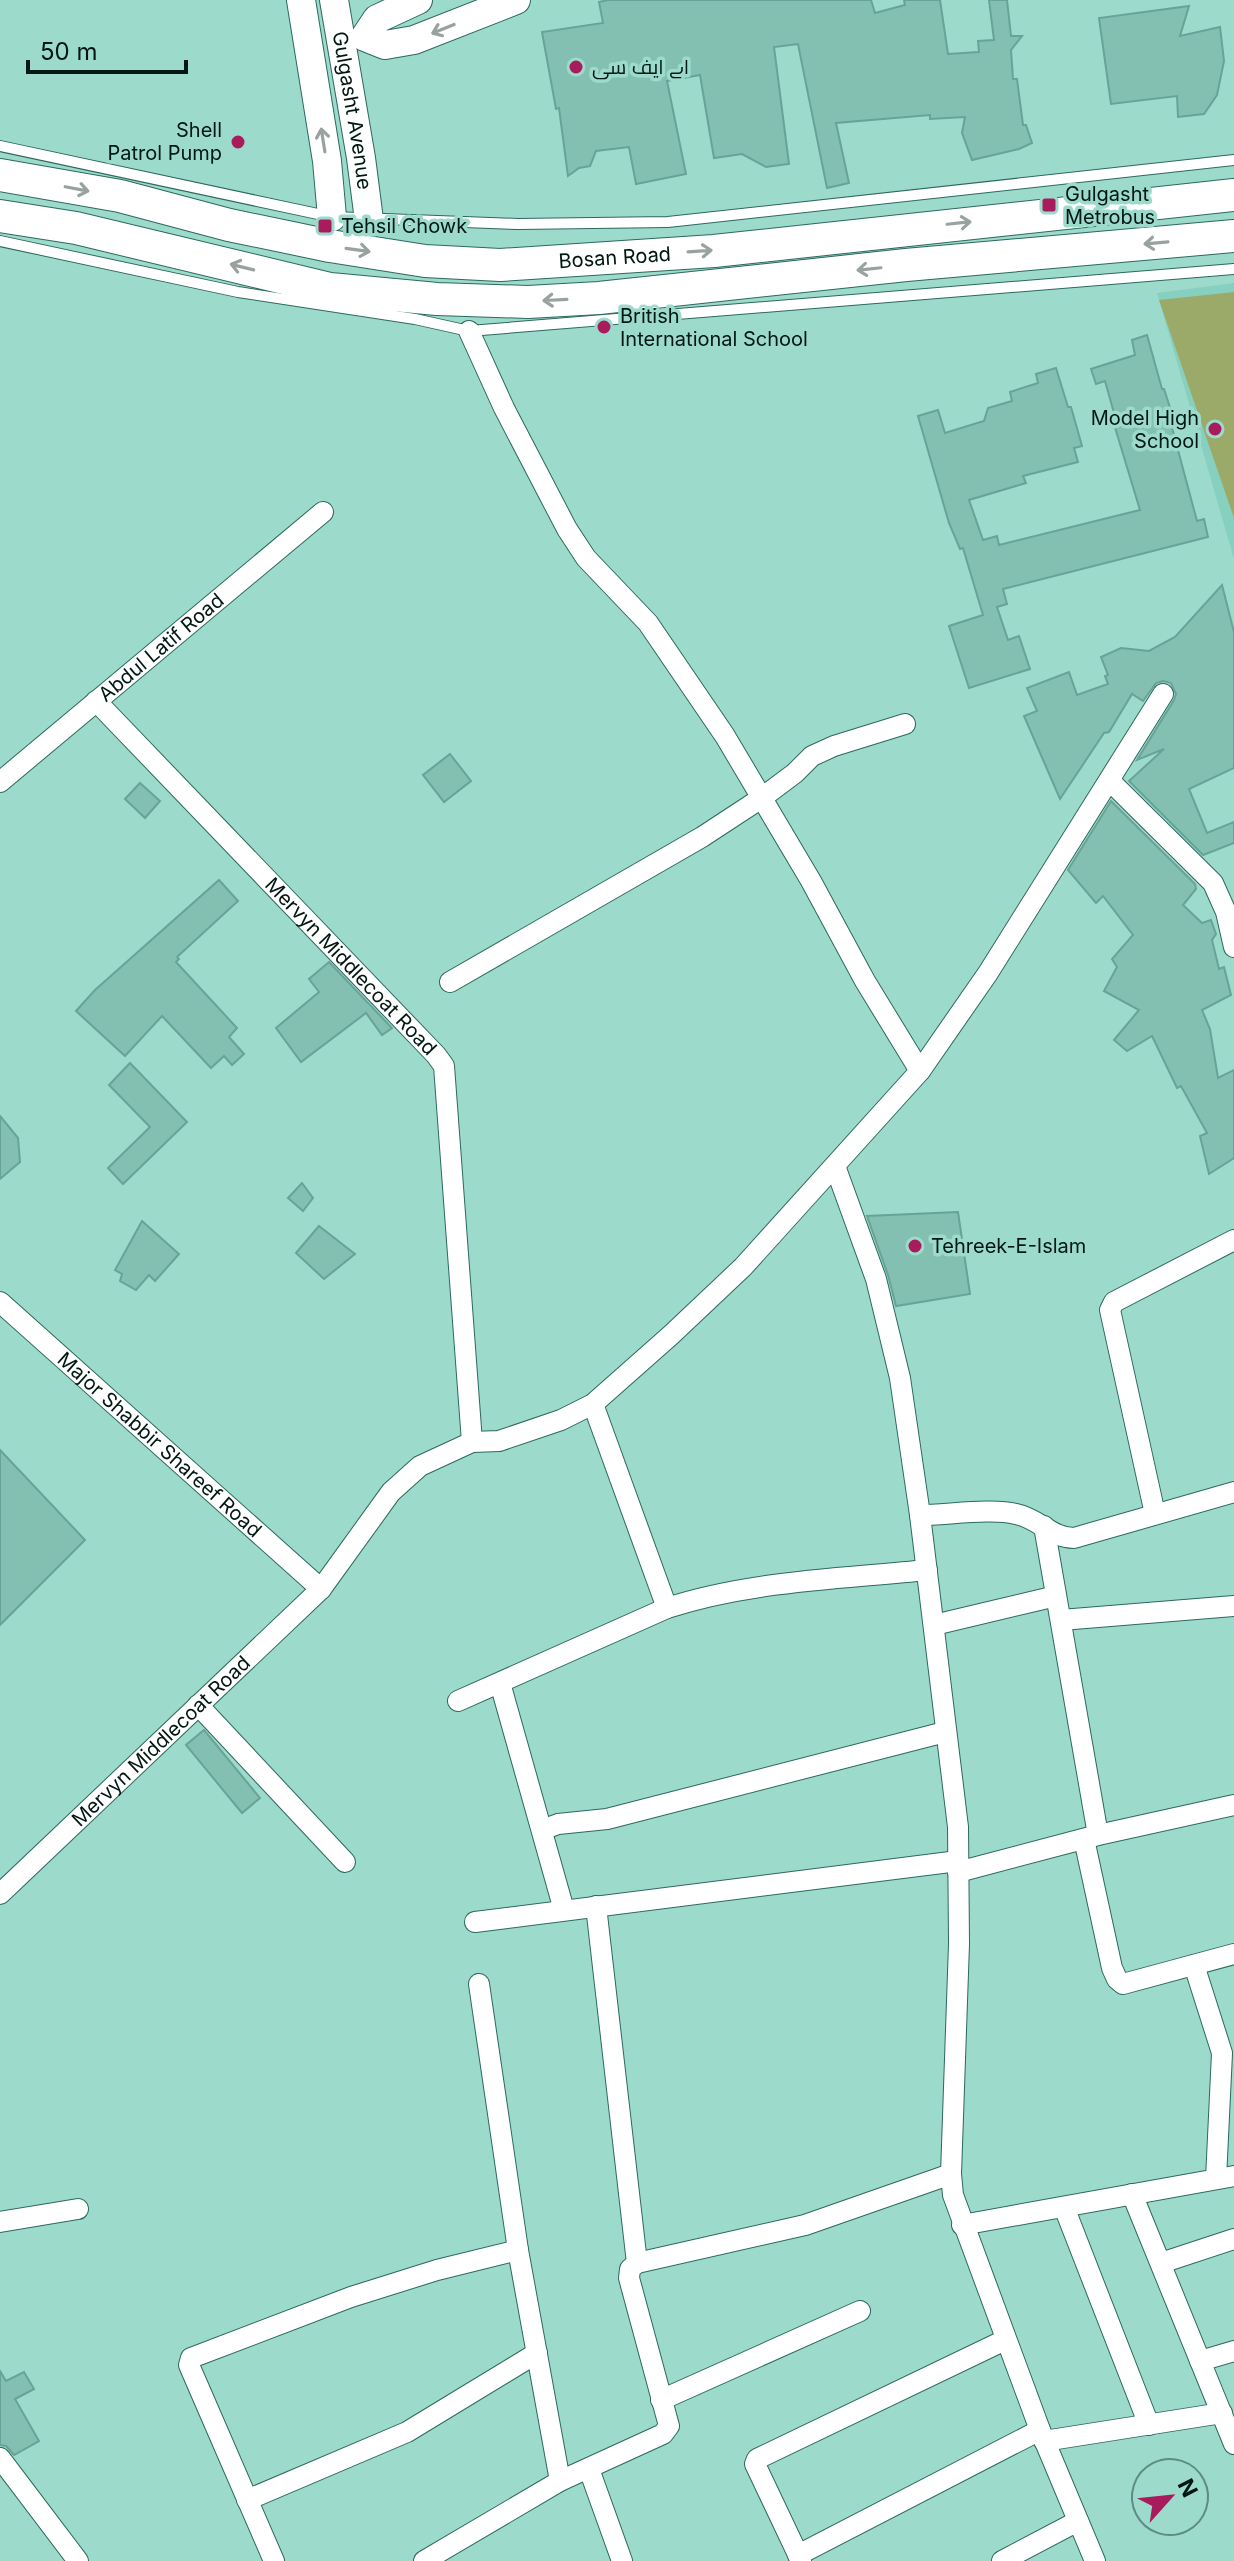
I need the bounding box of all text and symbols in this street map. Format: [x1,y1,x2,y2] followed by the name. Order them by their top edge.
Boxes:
[431,23,456,38] one-way arrow
[28,24,186,74] scale bar
[328,30,377,191] street label: Gulgasht Avenue
[40,37,98,66] text: 50 m
[592,55,689,80] place label: اے ایف سی
[567,58,585,76] marker: اے ایف سی
[107,118,222,165] place label: Shell Patrol Pump
[315,128,330,153] one-way arrow
[229,133,247,151] marker: Shell Patrol Pump
[63,182,89,197] one-way arrow
[1065,182,1155,229] place label: Gulgasht Metrobus
[1040,196,1058,214] marker: Gulgasht Metrobus
[341,214,467,238] place label: Tehsil Chowk
[945,215,972,230] one-way arrow
[316,217,334,235] marker: Tehsil Chowk
[1143,236,1170,251] one-way arrow
[558,242,672,273] street label: Bosan Road
[345,243,370,258] one-way arrow
[686,244,713,259] one-way arrow
[230,259,256,274] one-way arrow
[857,262,883,277] one-way arrow
[542,293,569,308] one-way arrow
[620,304,808,351] place label: British International School
[595,318,613,336] marker: British International School
[1091,406,1199,453] place label: Model High School
[1206,420,1224,438] marker: Model High School
[94,588,229,706] street label: Abdul Latif Road
[260,873,442,1060] street label: Mervyn Middlecoat Road
[931,1234,1086,1258] place label: Tehreek-E-Islam
[906,1237,924,1255] marker: Tehreek-E-Islam
[53,1347,266,1542] street label: Major Shabbir Shareef Road
[67,1651,255,1831] street label: Mervyn Middlecoat Road
[1130,2457,1210,2537] north arrow
[1172,2475,1203,2501] text: N

